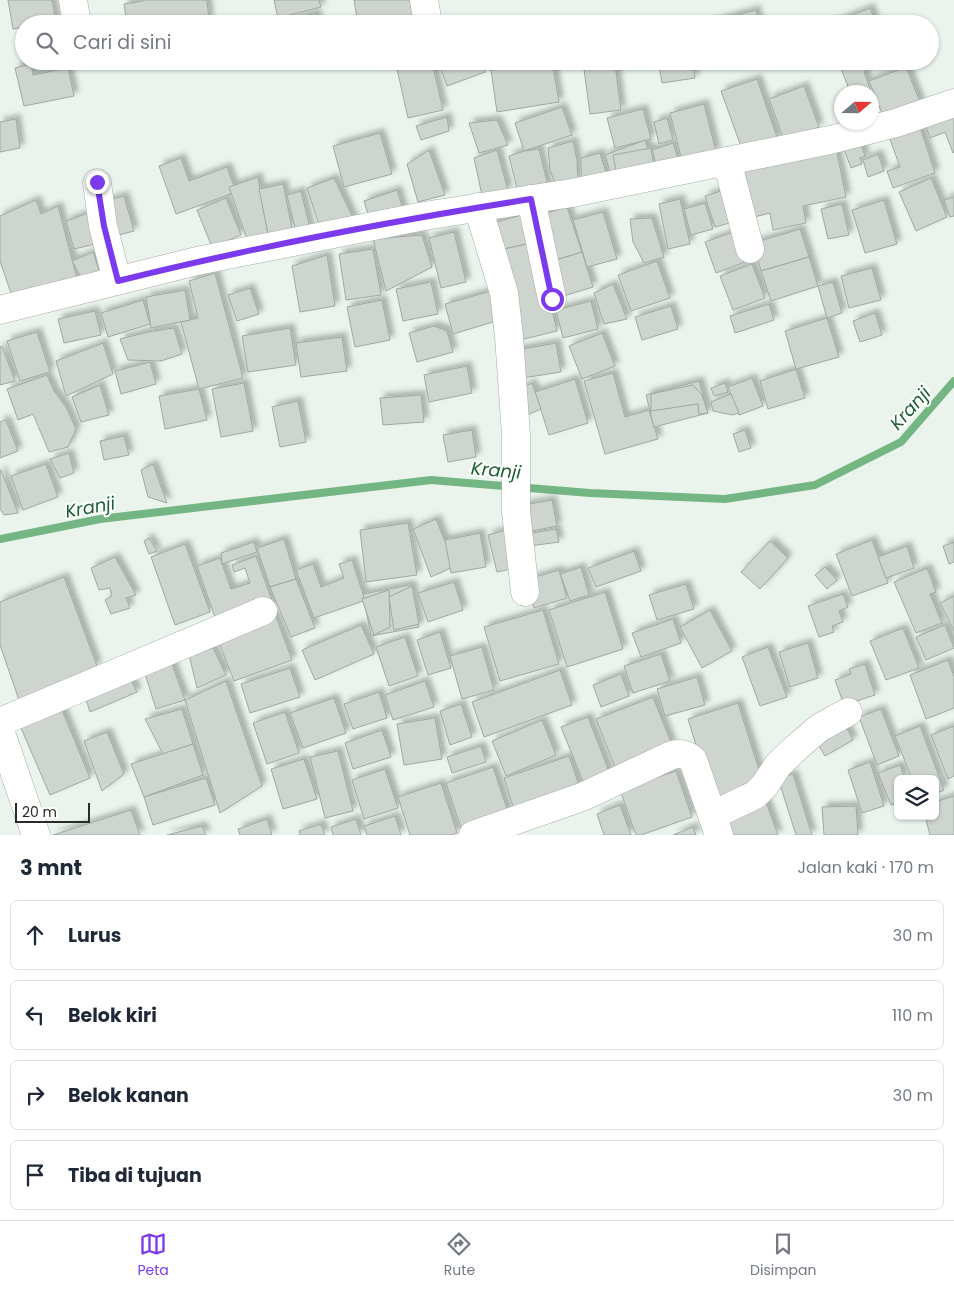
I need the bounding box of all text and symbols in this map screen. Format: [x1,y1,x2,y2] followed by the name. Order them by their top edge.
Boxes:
[15,15,939,70] search box
[33,29,61,57] icon: search
[73,29,171,56] text: Cari di sini
[834,85,879,130] north arrow
[86,171,109,194] route end
[541,288,564,311] route start
[884,381,936,435] water label: Kranji
[470,455,523,485] water label: Kranji
[63,490,117,524] water label: Kranji
[894,775,939,820] map controls
[894,775,939,820] button: layers
[15,800,90,823] scale bar
[22,802,57,822] text: 20 m
[20,853,82,882] text: 3 mnt
[798,856,934,879] text: Jalan kaki · 170 m
[21,921,49,949] icon: ahead
[68,922,121,949] text: Lurus
[893,924,933,947] text: 30 m
[21,1001,49,1029] icon: left
[68,1002,157,1029] text: Belok kiri
[892,1004,933,1027] text: 110 m
[21,1081,49,1109] icon: right
[68,1082,189,1109] text: Belok kanan
[893,1084,933,1107] text: 30 m
[21,1161,49,1189] icon: arrive
[68,1162,202,1189] text: Tiba di tujuan
[137,1230,169,1281] tab: Peta
[444,1230,475,1281] tab: Rute
[750,1230,816,1281] tab: Disimpan

